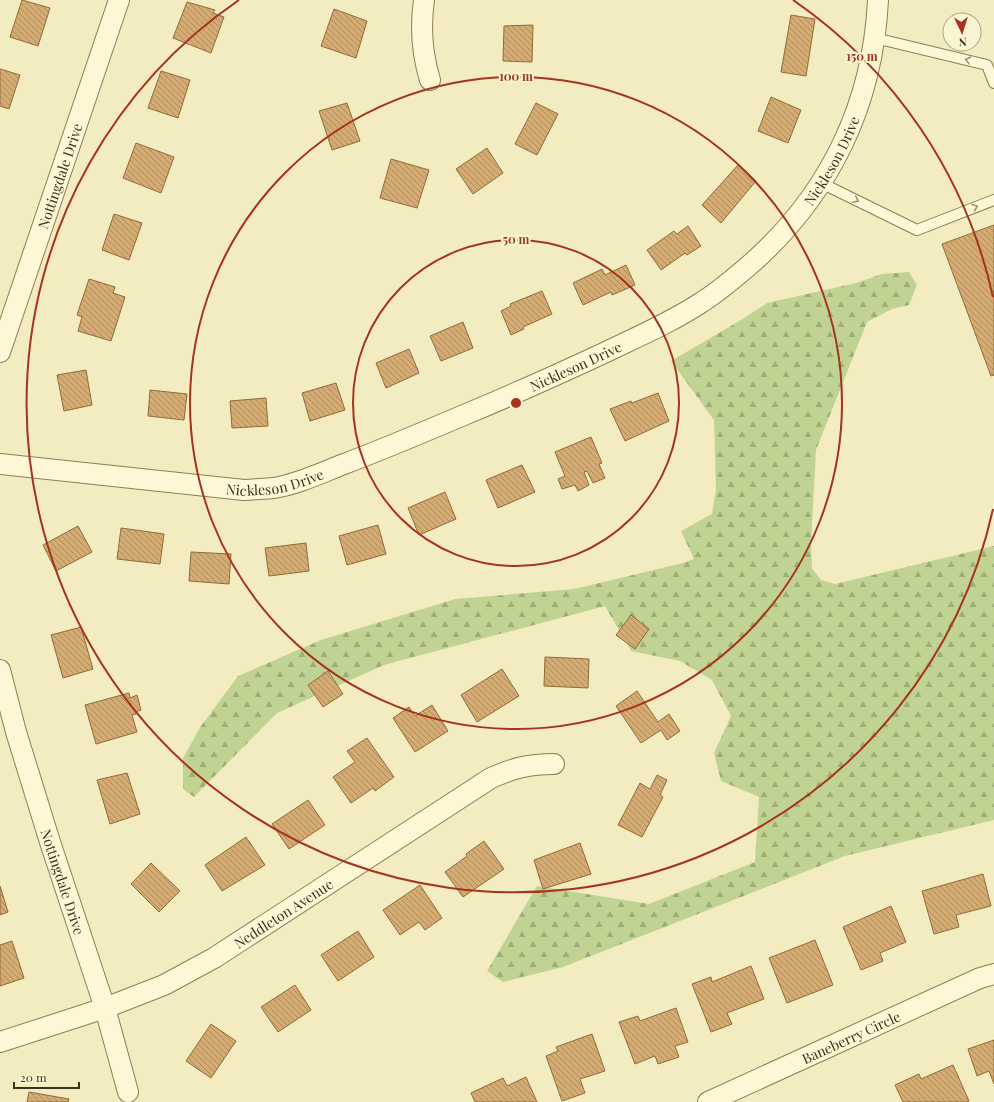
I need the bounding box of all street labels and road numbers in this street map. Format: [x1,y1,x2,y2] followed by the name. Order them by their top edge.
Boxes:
[799,113,863,209] street label: Nickleson Drive
[33,121,86,231] street label: Nottingdale Drive
[527,337,625,395] street label: Nickleson Drive
[225,464,326,500] street label: Nickleson Drive
[37,827,90,937] street label: Nottingdale Drive
[230,874,336,952] street label: Neddleton Avenue
[799,1006,903,1068] street label: Baneberry Circle

